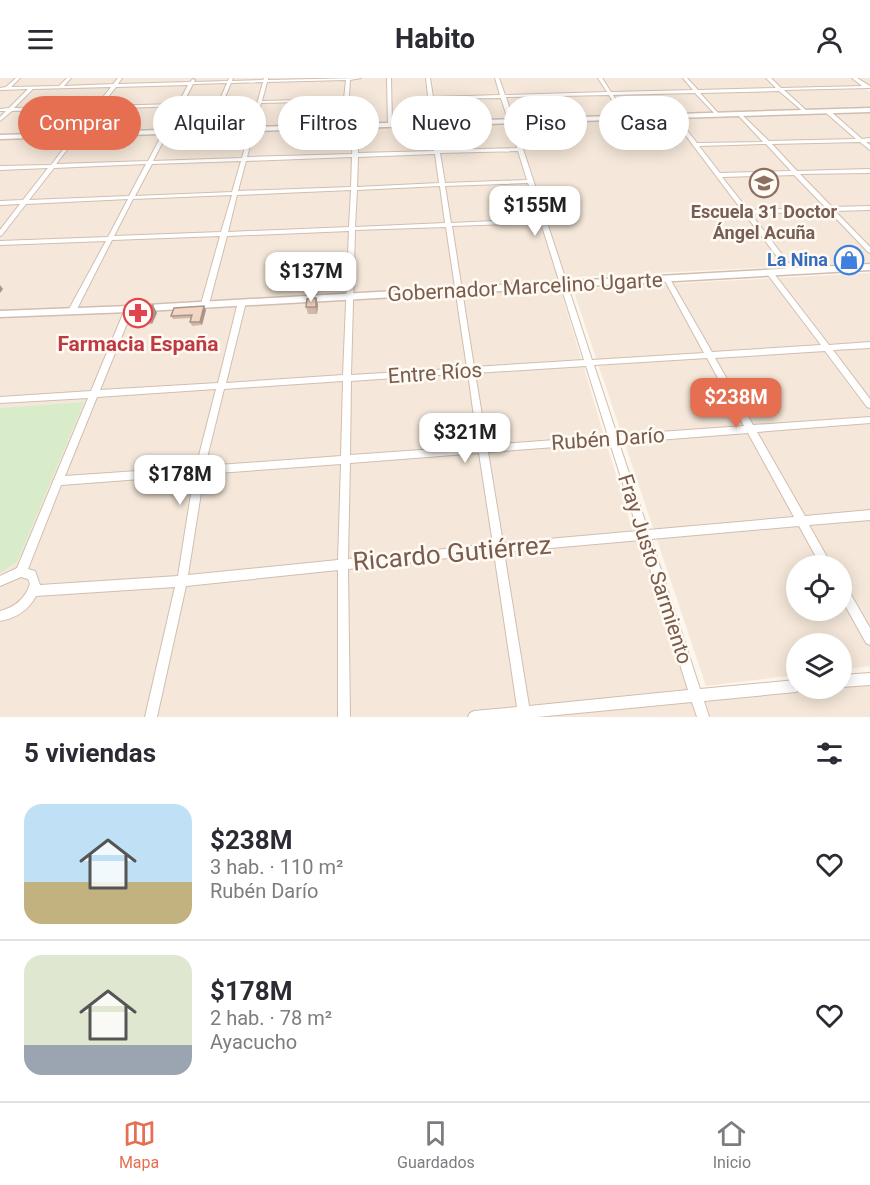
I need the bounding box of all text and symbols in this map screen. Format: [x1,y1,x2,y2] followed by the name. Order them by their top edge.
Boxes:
[24,23,57,56] icon: menu
[395,23,475,55] text: Habito
[813,23,846,56] icon: person
[18,96,141,150] chip: Comprar
[153,96,266,150] chip: Alquilar
[278,96,379,150] chip: Filtros
[391,96,492,150] chip: Nuevo
[504,96,587,150] chip: Piso
[599,96,689,150] chip: Casa
[748,167,780,199] school or university icon: Escuela 31 Doctor Ángel Acuña
[493,186,577,237] pin: $155M
[503,193,567,217] text: $155M
[691,201,838,243] place label: Escuela 31 Doctor Ángel Acuña
[833,244,865,276] shop icon: La Nina
[767,249,828,270] place label: La Nina
[269,252,353,303] pin: $137M
[279,259,343,283] text: $137M
[387,268,663,306] street label: Gobernador Marcelino Ugarte
[122,297,154,329] pharmacy icon: Farmacia España
[57,332,219,356] place label: Farmacia España
[387,358,483,388] street label: Entre Ríos
[694,378,778,429] pin: $238M
[704,385,768,409] text: $238M
[423,413,507,464] pin: $321M
[433,420,497,444] text: $321M
[550,423,666,455] street label: Rubén Darío
[138,455,222,506] pin: $178M
[148,462,212,486] text: $178M
[613,471,697,667] street label: Fray Justo Sarmiento
[351,529,553,577] street label: Ricardo Gutiérrez
[786,555,852,699] map controls
[786,555,852,621] button: locate
[786,633,852,699] button: layers
[813,737,846,770] icon: filters
[24,738,156,768] text: 5 viviendas
[210,825,292,855] text: $238M
[72,828,144,900] icon: home
[813,848,846,881] icon: heart
[210,855,343,879] text: 3 hab. · 110 m²
[210,879,318,903] text: Rubén Darío
[210,976,292,1006] text: $178M
[72,979,144,1051] icon: home
[813,999,846,1032] icon: heart
[210,1006,332,1030] text: 2 hab. · 78 m²
[210,1030,297,1054] text: Ayacucho
[119,1117,159,1172] tab: Mapa
[397,1117,475,1172] tab: Guardados
[713,1117,751,1172] tab: Inicio

